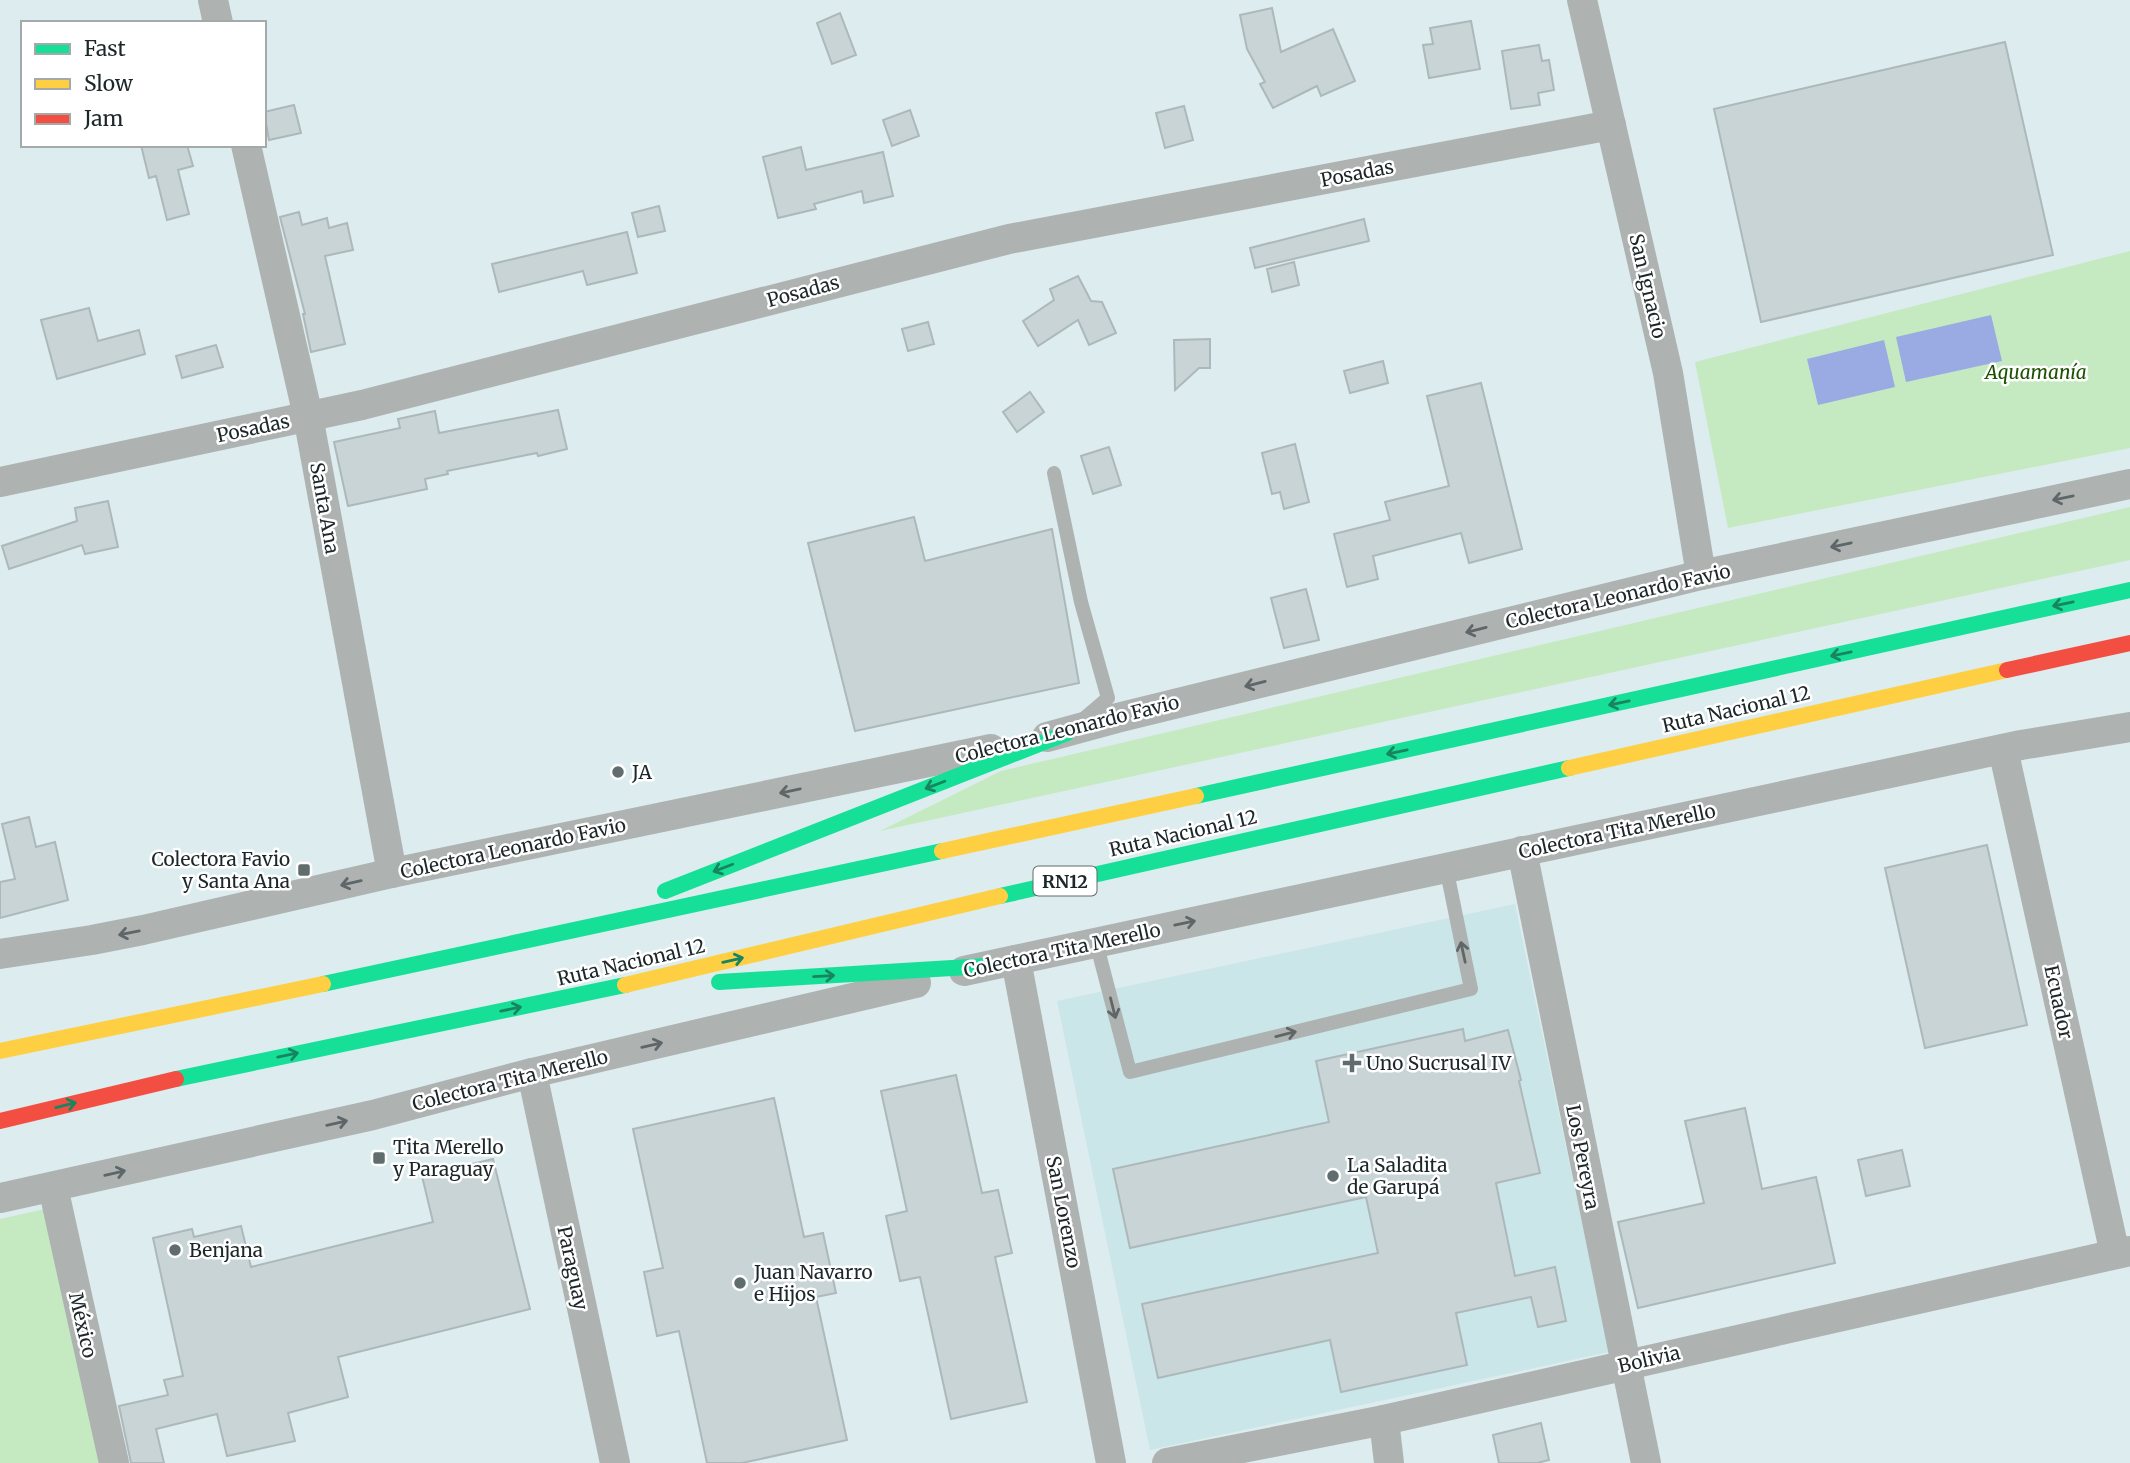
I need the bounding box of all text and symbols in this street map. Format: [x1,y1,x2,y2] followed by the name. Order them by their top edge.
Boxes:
[21,21,266,147] legend
[84,35,126,62] text: Fast
[84,70,133,97] text: Slow
[83,105,123,132] text: Jam
[1318,154,1396,192] street label: Posadas
[1624,231,1672,341] street label: San Ignacio
[764,270,842,312] street label: Posadas
[1983,360,2087,384] park label: Aquamanía
[214,409,292,447] street label: Posadas
[305,460,345,556] street label: Santa Ana
[2052,492,2075,505] one-way arrow
[1830,539,1853,553] one-way arrow
[1503,558,1733,634] street label: Colectora Leonardo Favio
[2052,598,2075,612] one-way arrow
[1465,624,1488,637] one-way arrow
[1830,647,1853,661] one-way arrow
[1244,678,1267,691] one-way arrow
[1660,680,1812,738] street label: Ruta Nacional 12
[953,690,1181,768] street label: Colectora Leonardo Favio
[1608,697,1631,710] one-way arrow
[1386,746,1409,759] one-way arrow
[631,760,652,784] place label: JA
[610,764,626,780] marker: JA
[924,779,946,792] one-way arrow
[779,785,802,799] one-way arrow
[1516,798,1718,864] street label: Colectora Tita Merello
[1107,804,1259,862] street label: Ruta Nacional 12
[398,812,628,884] street label: Colectora Leonardo Favio
[151,847,290,893] place label: Colectora Favio y Santa Ana
[296,862,312,878] marker: Colectora Favio y Santa Ana
[713,863,734,875] one-way arrow
[1034,866,1096,896] road number: RN12
[340,877,363,890] one-way arrow
[1173,916,1196,929] one-way arrow
[961,917,1163,983] street label: Colectora Tita Merello
[118,926,141,940] one-way arrow
[555,933,707,991] street label: Ruta Nacional 12
[1456,941,1470,964] one-way arrow
[721,953,744,966] one-way arrow
[2039,963,2079,1042] street label: Ecuador
[812,969,835,982] one-way arrow
[1107,996,1120,1019] one-way arrow
[499,1002,522,1016] one-way arrow
[1275,1027,1297,1040] one-way arrow
[640,1037,663,1051] one-way arrow
[410,1044,610,1116] street label: Colectora Tita Merello
[276,1047,299,1061] one-way arrow
[1366,1051,1512,1075] place label: Uno Sucrusal IV
[1344,1055,1360,1071] marker: Uno Sucrusal IV
[54,1098,77,1111] one-way arrow
[1561,1103,1605,1211] street label: Los Pereyra
[325,1116,347,1129] one-way arrow
[393,1135,504,1181] place label: Tita Merello y Paraguay
[371,1150,387,1166] marker: Tita Merello y Paraguay
[1347,1153,1447,1199] place label: La Saladita de Garupá
[1041,1154,1087,1270] street label: San Lorenzo
[103,1166,125,1179] one-way arrow
[1325,1168,1341,1184] marker: La Saladita de Garupá
[552,1224,594,1312] street label: Paraguay
[189,1238,263,1262] place label: Benjana
[167,1242,183,1258] marker: Benjana
[753,1260,873,1306] place label: Juan Navarro e Hijos
[732,1275,748,1291] marker: Juan Navarro e Hijos
[64,1290,102,1360] street label: México
[1616,1340,1682,1378] street label: Bolivia

